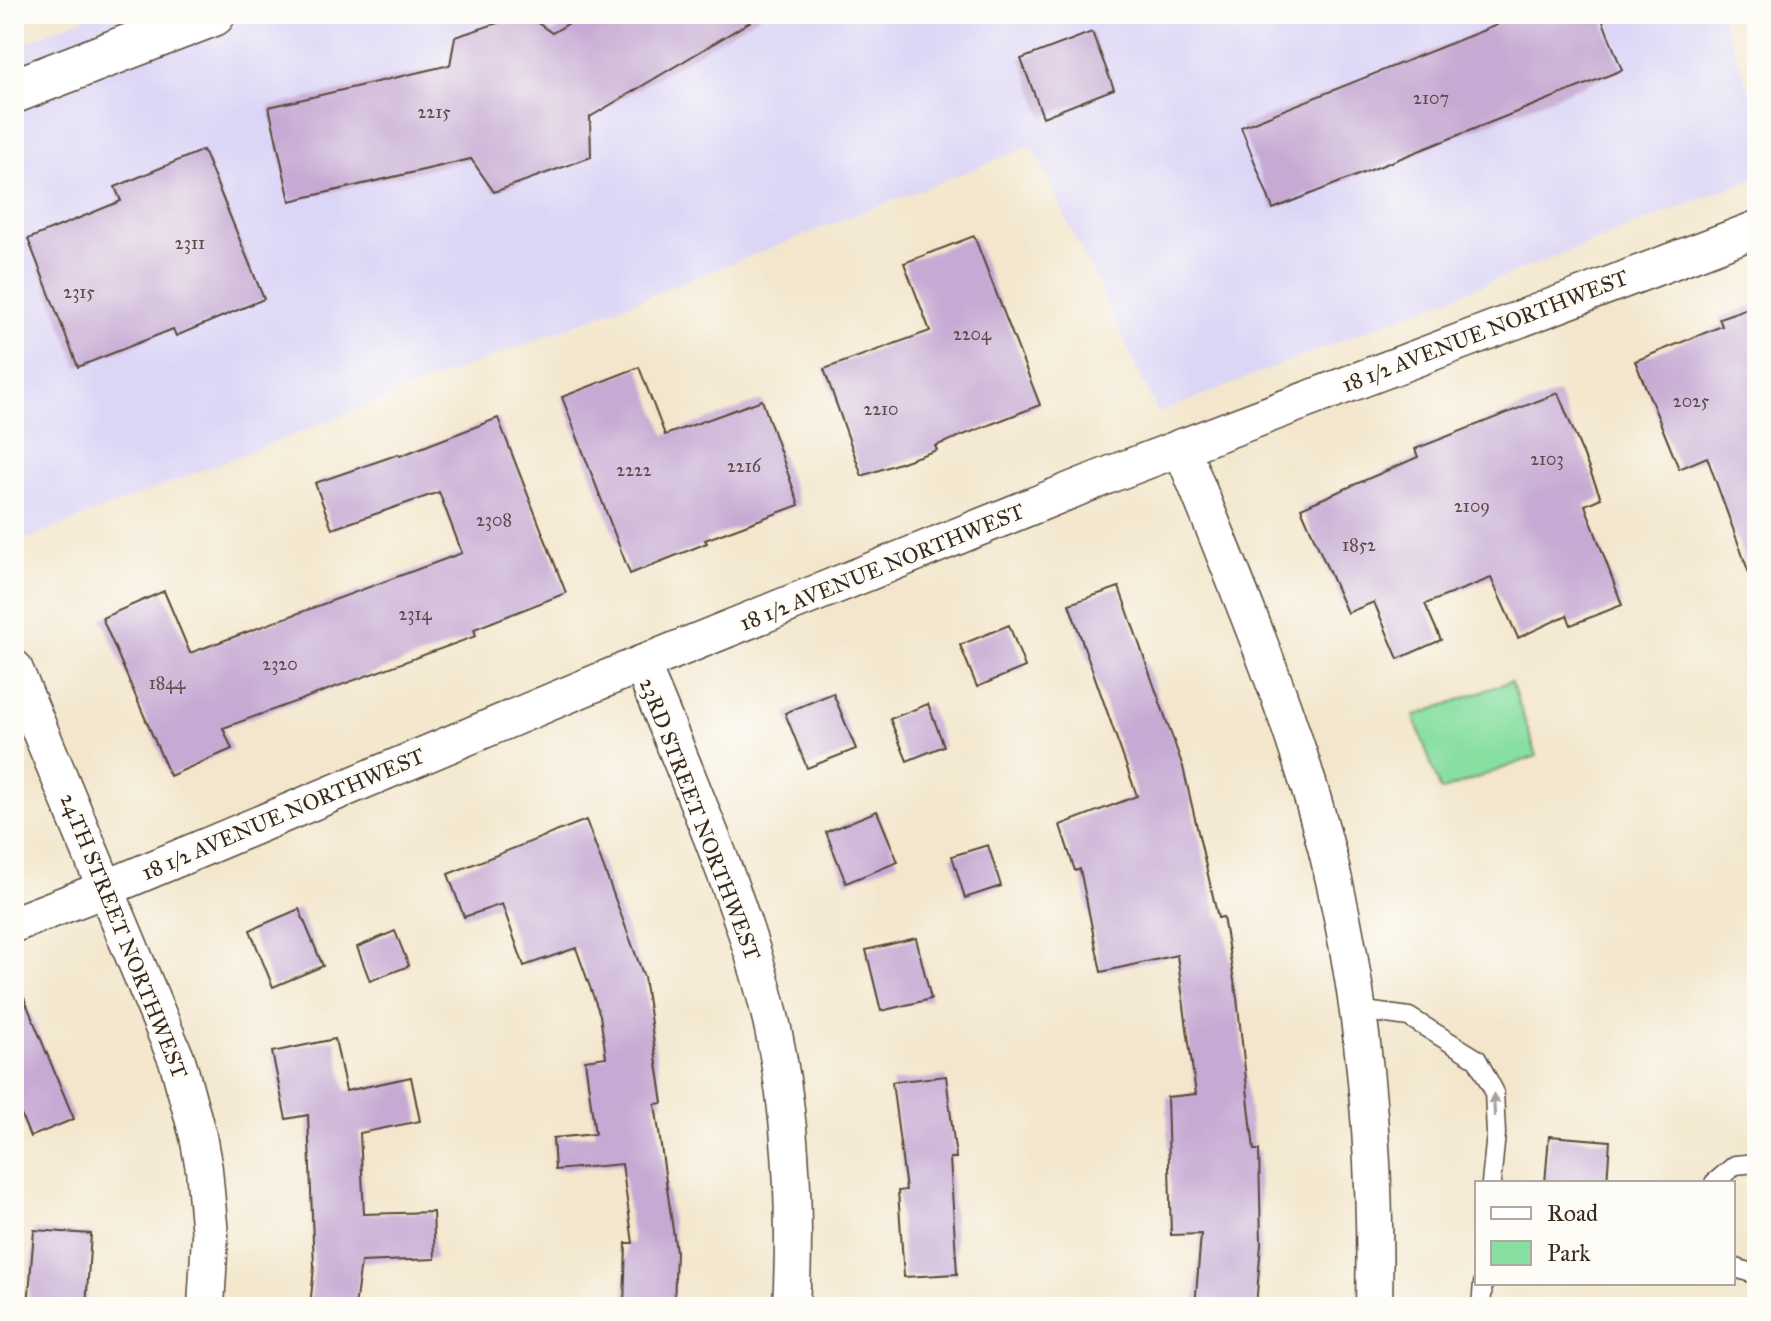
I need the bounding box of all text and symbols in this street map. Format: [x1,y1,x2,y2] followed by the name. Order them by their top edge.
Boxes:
[1413,87,1449,109] house number: 2107
[417,101,451,123] house number: 2215
[175,232,205,254] house number: 2311
[1338,264,1632,398] street label: 18 1/2 AVENUE NORTHWEST
[63,281,95,303] house number: 2315
[953,323,992,345] house number: 2204
[1673,390,1710,412] house number: 2025
[863,398,899,420] house number: 2210
[1530,448,1564,470] house number: 2103
[727,455,762,477] house number: 2216
[616,459,652,481] house number: 2222
[1454,495,1490,517] house number: 2109
[736,497,1028,637] street label: 18 1/2 AVENUE NORTHWEST
[476,509,512,531] house number: 2308
[1342,534,1376,556] house number: 1852
[398,603,433,625] house number: 2314
[262,653,298,675] house number: 2320
[149,672,186,694] house number: 1844
[634,674,766,964] street label: 23RD STREET NORTHWEST
[137,742,429,886] street label: 18 1/2 AVENUE NORTHWEST
[54,789,194,1083] street label: 24TH STREET NORTHWEST
[1488,1092,1501,1117] one-way arrow
[1475,1181,1735,1285] legend
[1547,1198,1598,1228] text: Road
[1547,1238,1591,1268] text: Park

